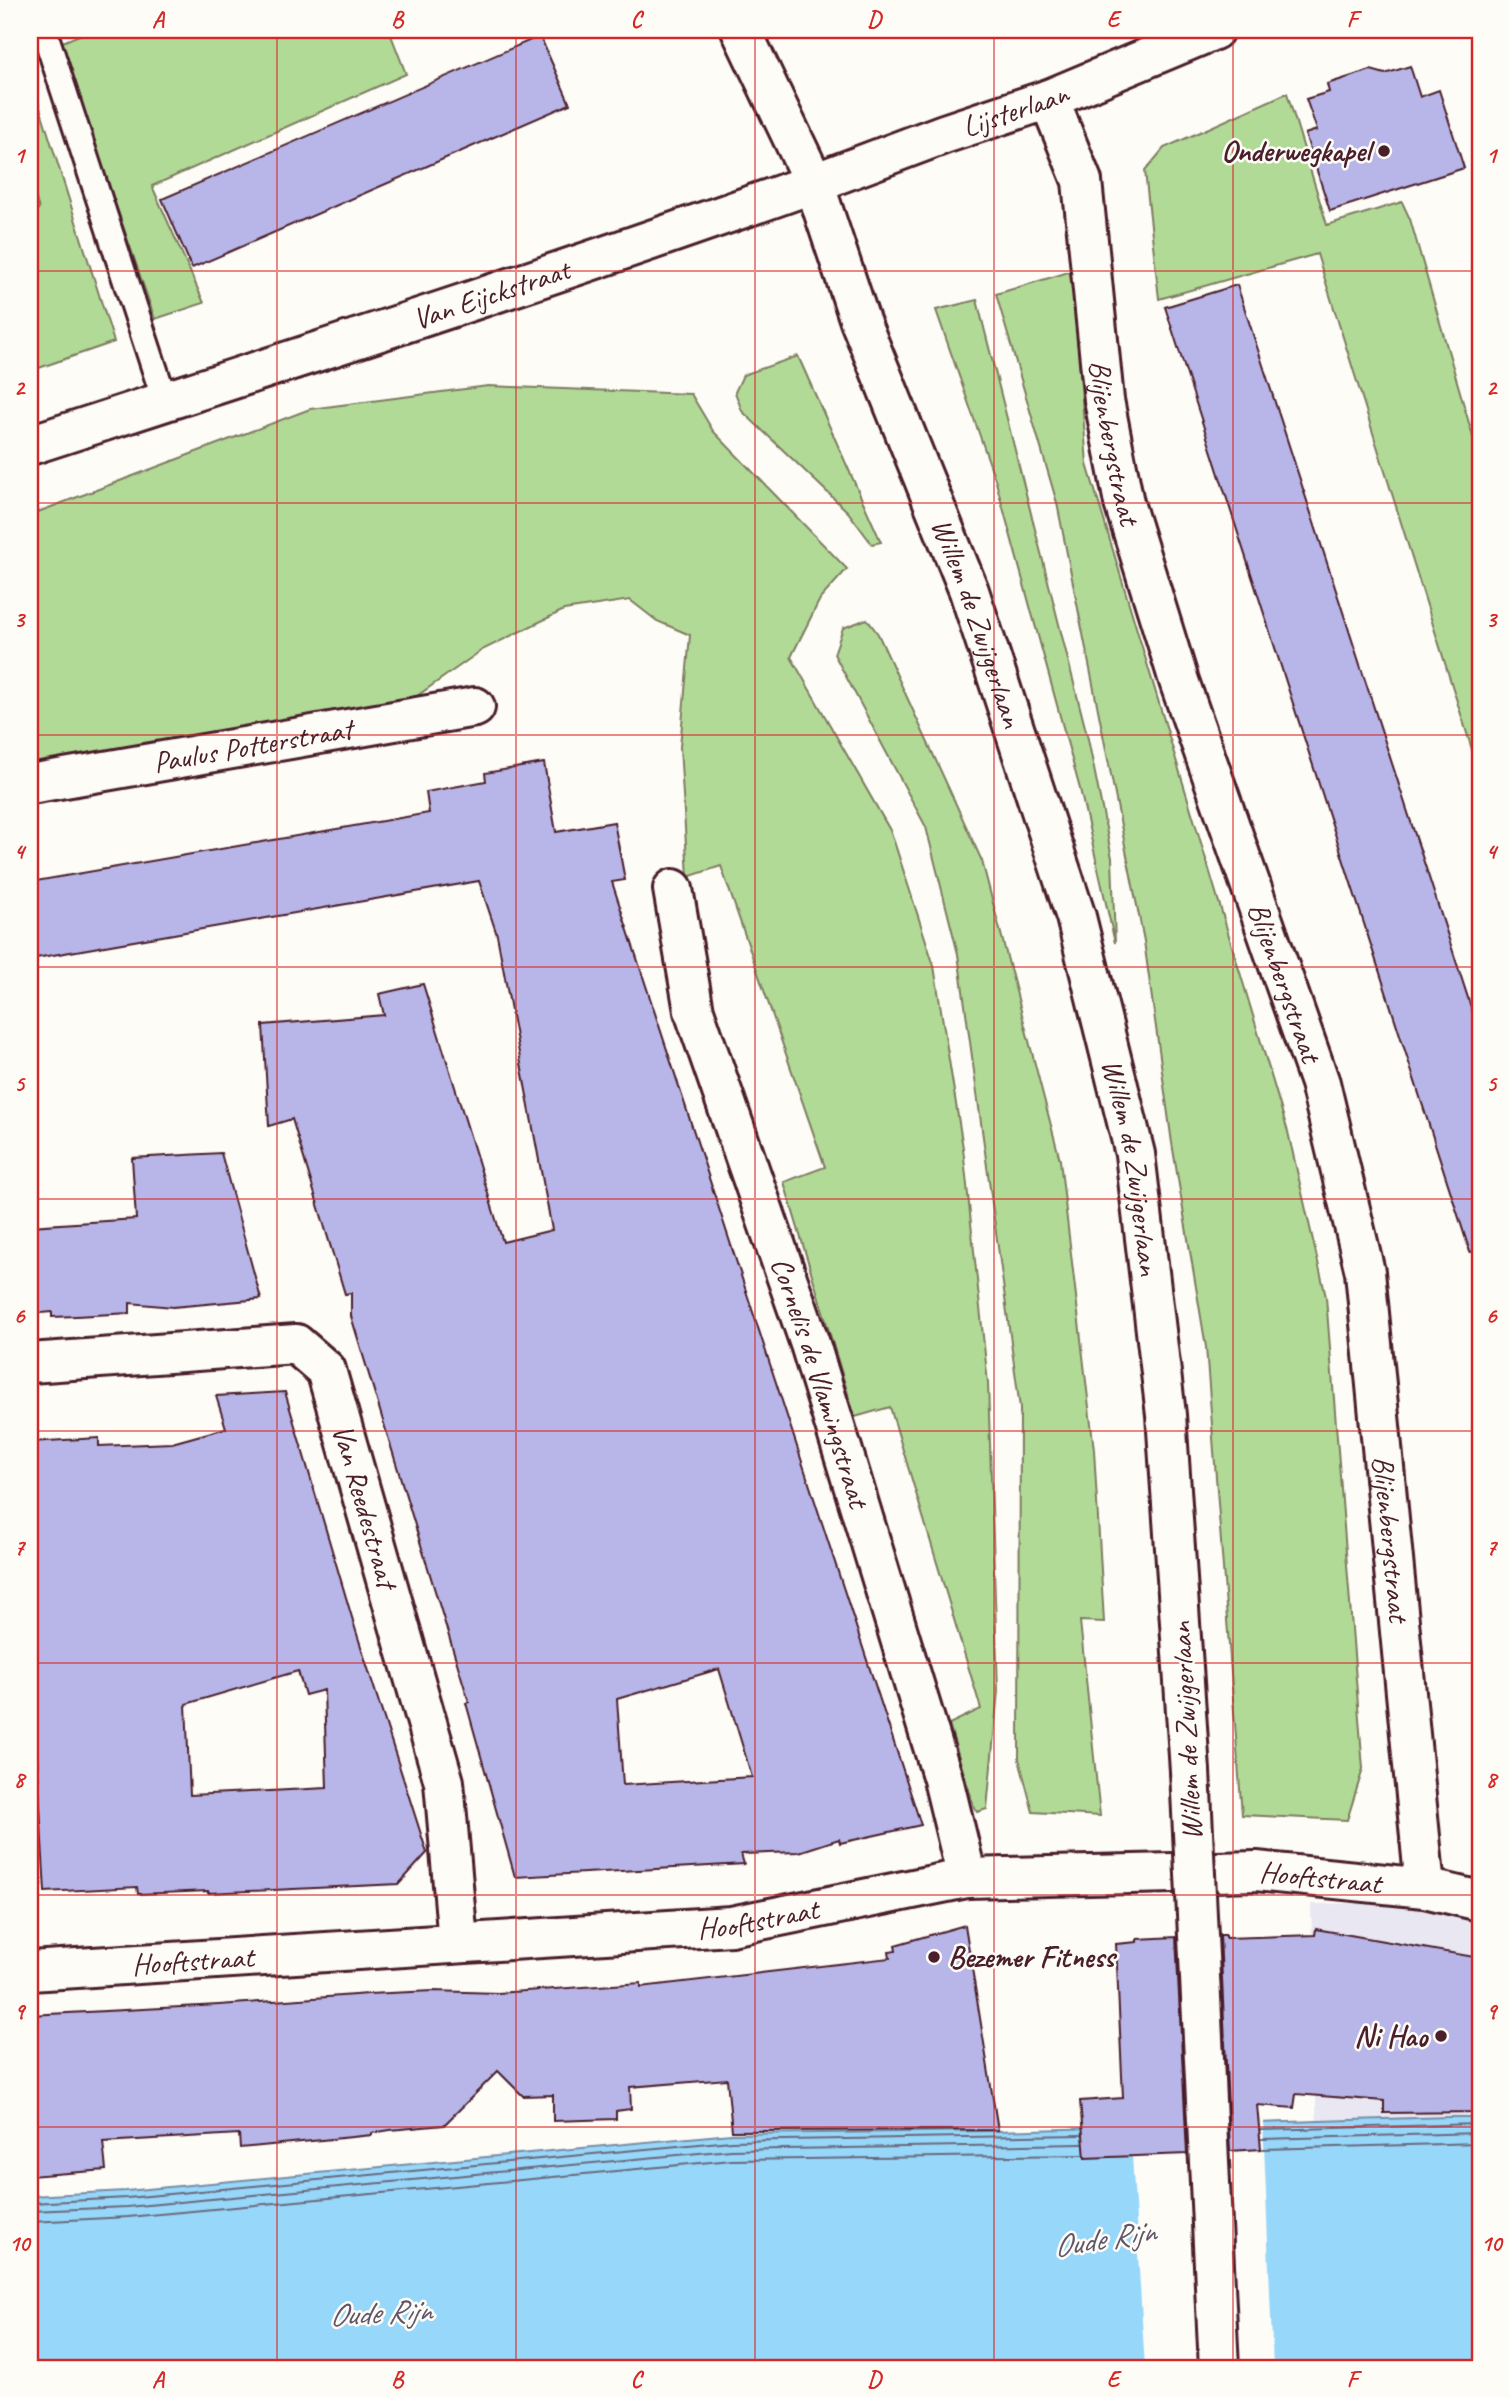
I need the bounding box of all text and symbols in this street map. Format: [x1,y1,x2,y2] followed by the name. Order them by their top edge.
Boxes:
[152,5,166,34] text: A
[391,5,405,34] text: B
[631,5,645,34] text: C
[867,5,883,34] text: D
[1107,5,1123,34] text: E
[1347,5,1363,34] text: F
[957,73,1075,146] street label: Lijsterlaan
[1221,132,1376,170] place label: Onderwegkapel
[14,141,27,170] text: 1
[1486,141,1499,170] text: 1
[1376,143,1392,159] marker: Onderwegkapel
[408,249,577,338] street label: Van Eijckstraat
[1081,359,1149,532] street label: Blijenbergstraat
[14,373,27,402] text: 2
[1486,373,1499,402] text: 2
[923,513,1032,734] street label: Willem de Zwijgerlaan
[14,605,27,634] text: 3
[1486,605,1499,634] text: 3
[150,709,359,781] street label: Paulus Potterstraat
[14,837,27,866] text: 4
[1486,837,1499,866] text: 4
[1239,898,1331,1070] street label: Blijenbergstraat
[1093,1055,1168,1279] street label: Willem de Zwijgerlaan
[14,1069,26,1098] text: 5
[1486,1069,1498,1098] text: 5
[762,1252,879,1515] street label: Cornelis de Vlamingstraat
[14,1301,27,1330] text: 6
[1486,1301,1499,1330] text: 6
[324,1420,408,1596] street label: Van Reedestraat
[1364,1454,1418,1626] street label: Blijenbergstraat
[14,1533,27,1562] text: 7
[1486,1533,1499,1562] text: 7
[1161,1619,1211,1841] street label: Willem de Zwijgerlaan
[14,1765,27,1794] text: 8
[1486,1765,1499,1794] text: 8
[1258,1852,1386,1903] street label: Hooftstraat
[696,1889,825,1947] street label: Hooftstraat
[131,1937,258,1983] street label: Hooftstraat
[948,1938,1118,1976] place label: Bezemer Fitness
[926,1949,942,1965] marker: Bezemer Fitness
[14,1997,27,2026] text: 9
[1486,1997,1499,2026] text: 9
[1354,2017,1429,2055] place label: Ni Hao
[1433,2028,1449,2044] marker: Ni Hao
[1050,2210,1161,2267] water label: Oude Rijn
[9,2229,32,2258] text: 10
[1481,2229,1504,2258] text: 10
[328,2289,436,2336] water label: Oude Rijn
[152,2365,166,2394] text: A
[391,2365,405,2394] text: B
[631,2365,645,2394] text: C
[867,2365,883,2394] text: D
[1107,2365,1123,2394] text: E
[1347,2365,1363,2394] text: F

